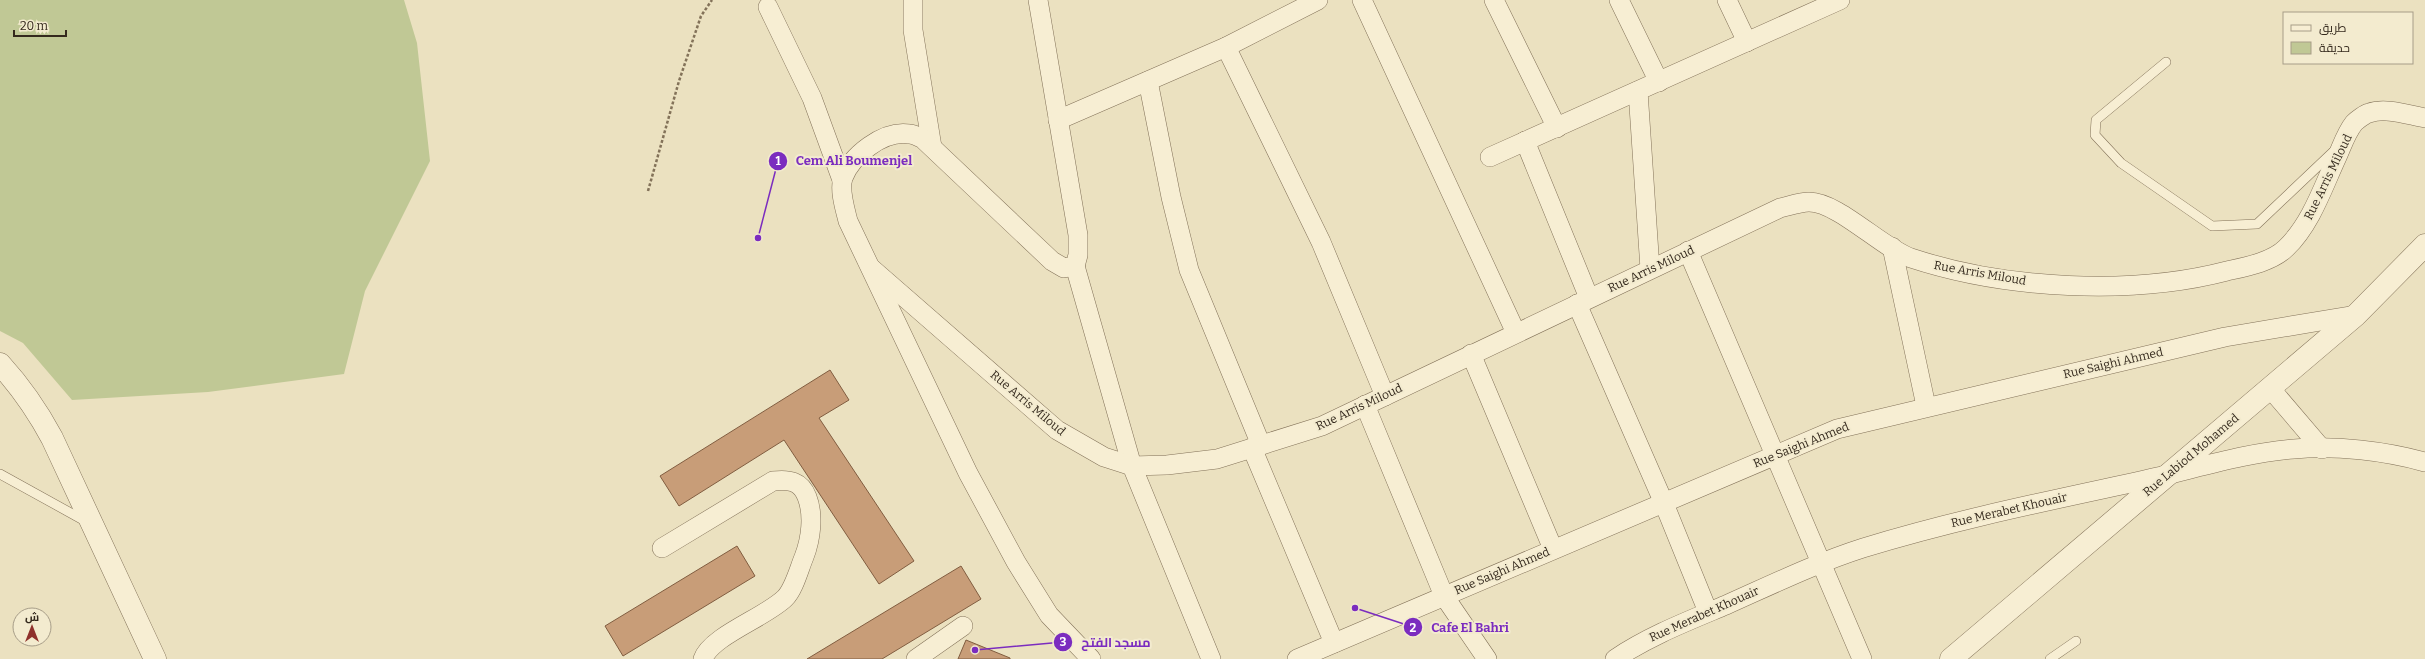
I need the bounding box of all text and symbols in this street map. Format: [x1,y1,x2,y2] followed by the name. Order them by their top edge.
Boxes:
[14,12,66,38] scale bar
[2283,12,2413,64] legend
[20,19,49,33] text: 20 m
[2319,21,2347,35] text: طريق
[2319,41,2350,55] text: حديقة
[2301,132,2355,222] street label: Rue Arris Miloud
[768,148,921,173] callout: Cem Ali Boumenjel
[796,153,912,169] text: Cem Ali Boumenjel
[775,154,781,168] text: 1
[1606,243,1696,295] street label: Rue Arris Miloud
[1933,258,2027,288] street label: Rue Arris Miloud
[2062,345,2164,381] street label: Rue Saighi Ahmed
[988,368,1068,438] street label: Rue Arris Miloud
[1314,381,1404,433] street label: Rue Arris Miloud
[2140,411,2242,499] street label: Rue Labiod Mohamed
[1751,419,1851,471] street label: Rue Saighi Ahmed
[1950,490,2069,530] street label: Rue Merabet Khouair
[1452,545,1552,597] street label: Rue Saighi Ahmed
[1647,583,1762,645] street label: Rue Merabet Khouair
[12,607,52,647] north arrow
[25,611,39,624] text: ش
[1403,615,1517,640] callout: Cafe El Bahri
[1431,620,1509,635] text: Cafe El Bahri
[1410,621,1417,635] text: 2
[1053,630,1159,655] callout: مسجد الفتح
[1060,635,1067,649] text: 3
[1081,635,1151,651] text: مسجد الفتح

